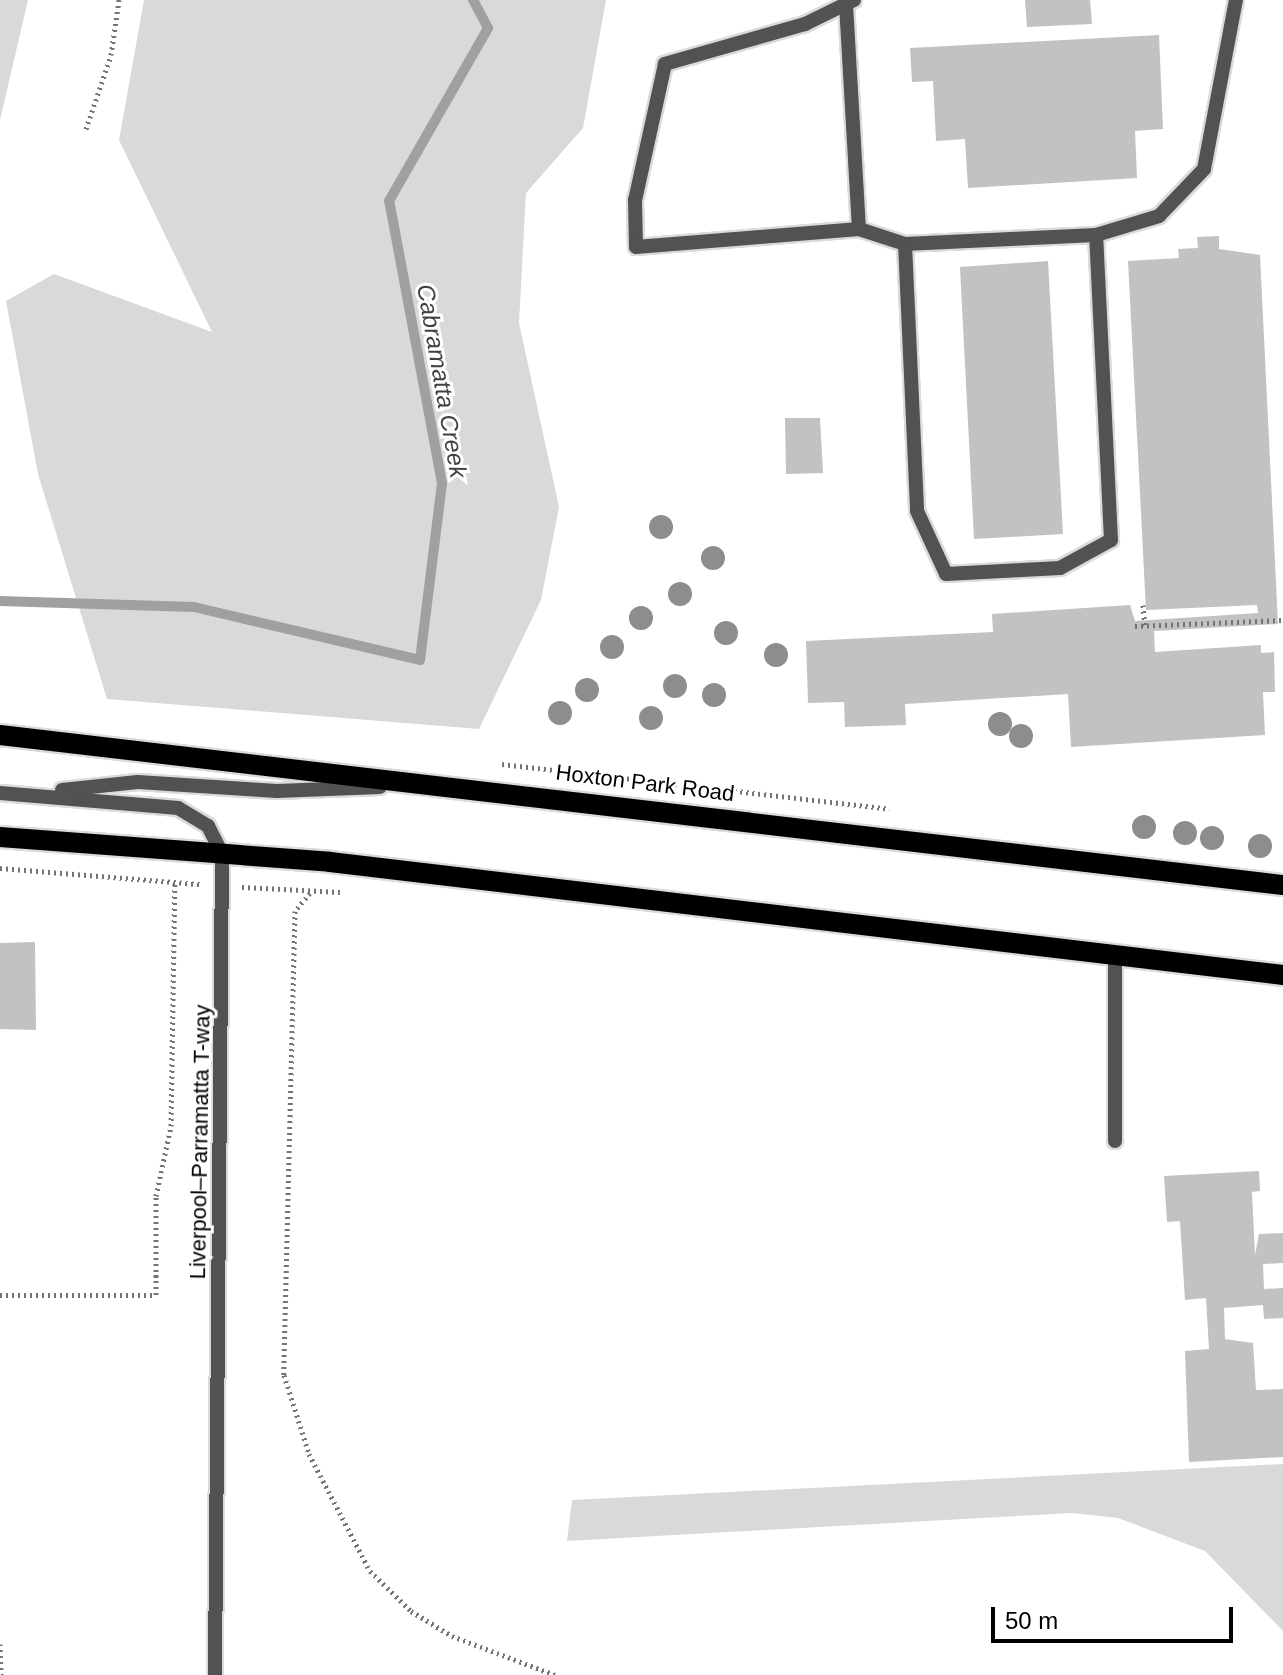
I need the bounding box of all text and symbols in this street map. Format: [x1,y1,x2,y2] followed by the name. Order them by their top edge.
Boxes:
[411,282,473,480] water label: Cabramatta Creek
[554,759,736,807] street label: Hoxton Park Road
[184,1004,216,1280] street label: Liverpool–Parramatta T-way
[995,1591,1237,1641] scale bar
[1005,1607,1058,1634] text: 50 m

